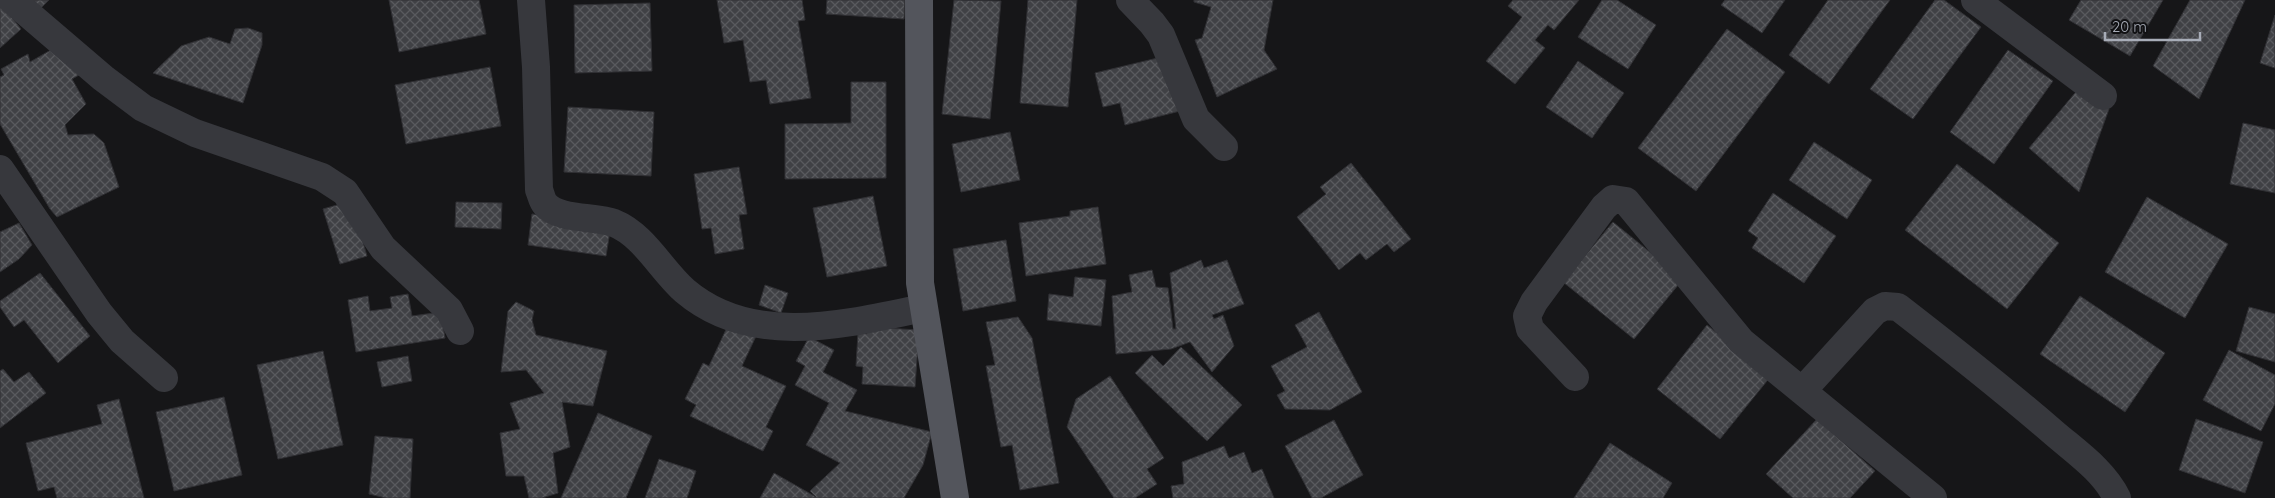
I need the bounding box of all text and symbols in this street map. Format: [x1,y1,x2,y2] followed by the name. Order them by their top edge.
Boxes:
[2105,10,2200,42] scale bar
[2112,17,2147,36] text: 20 m

